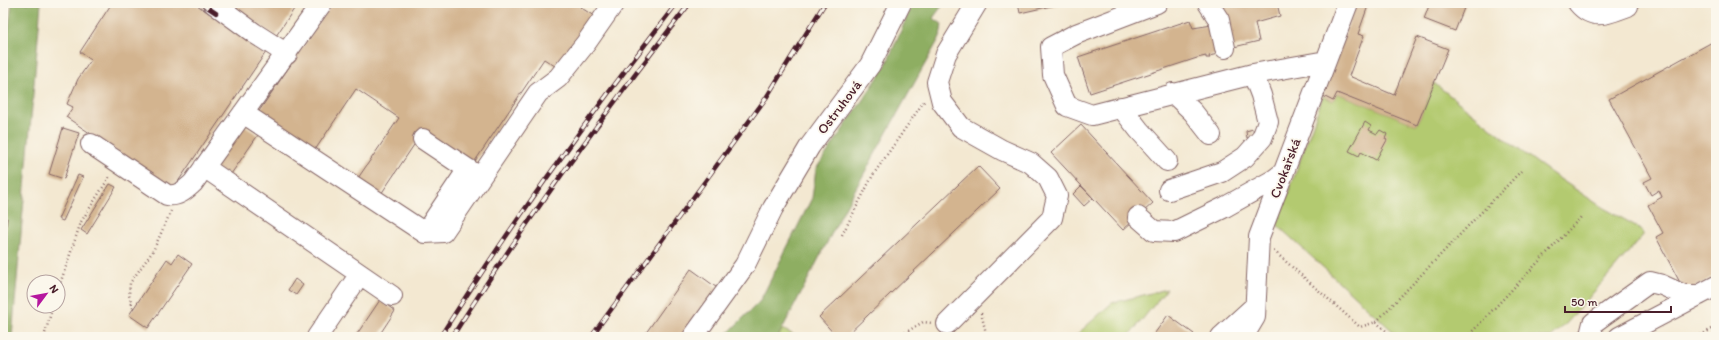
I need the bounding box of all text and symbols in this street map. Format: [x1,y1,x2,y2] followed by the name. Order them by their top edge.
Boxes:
[814,76,866,138] street label: Ostruhová
[1266,135,1305,201] street label: Cvokařská
[26,274,66,314] north arrow
[47,282,62,296] text: N
[1565,288,1671,314] scale bar
[1571,295,1597,309] text: 50 m

